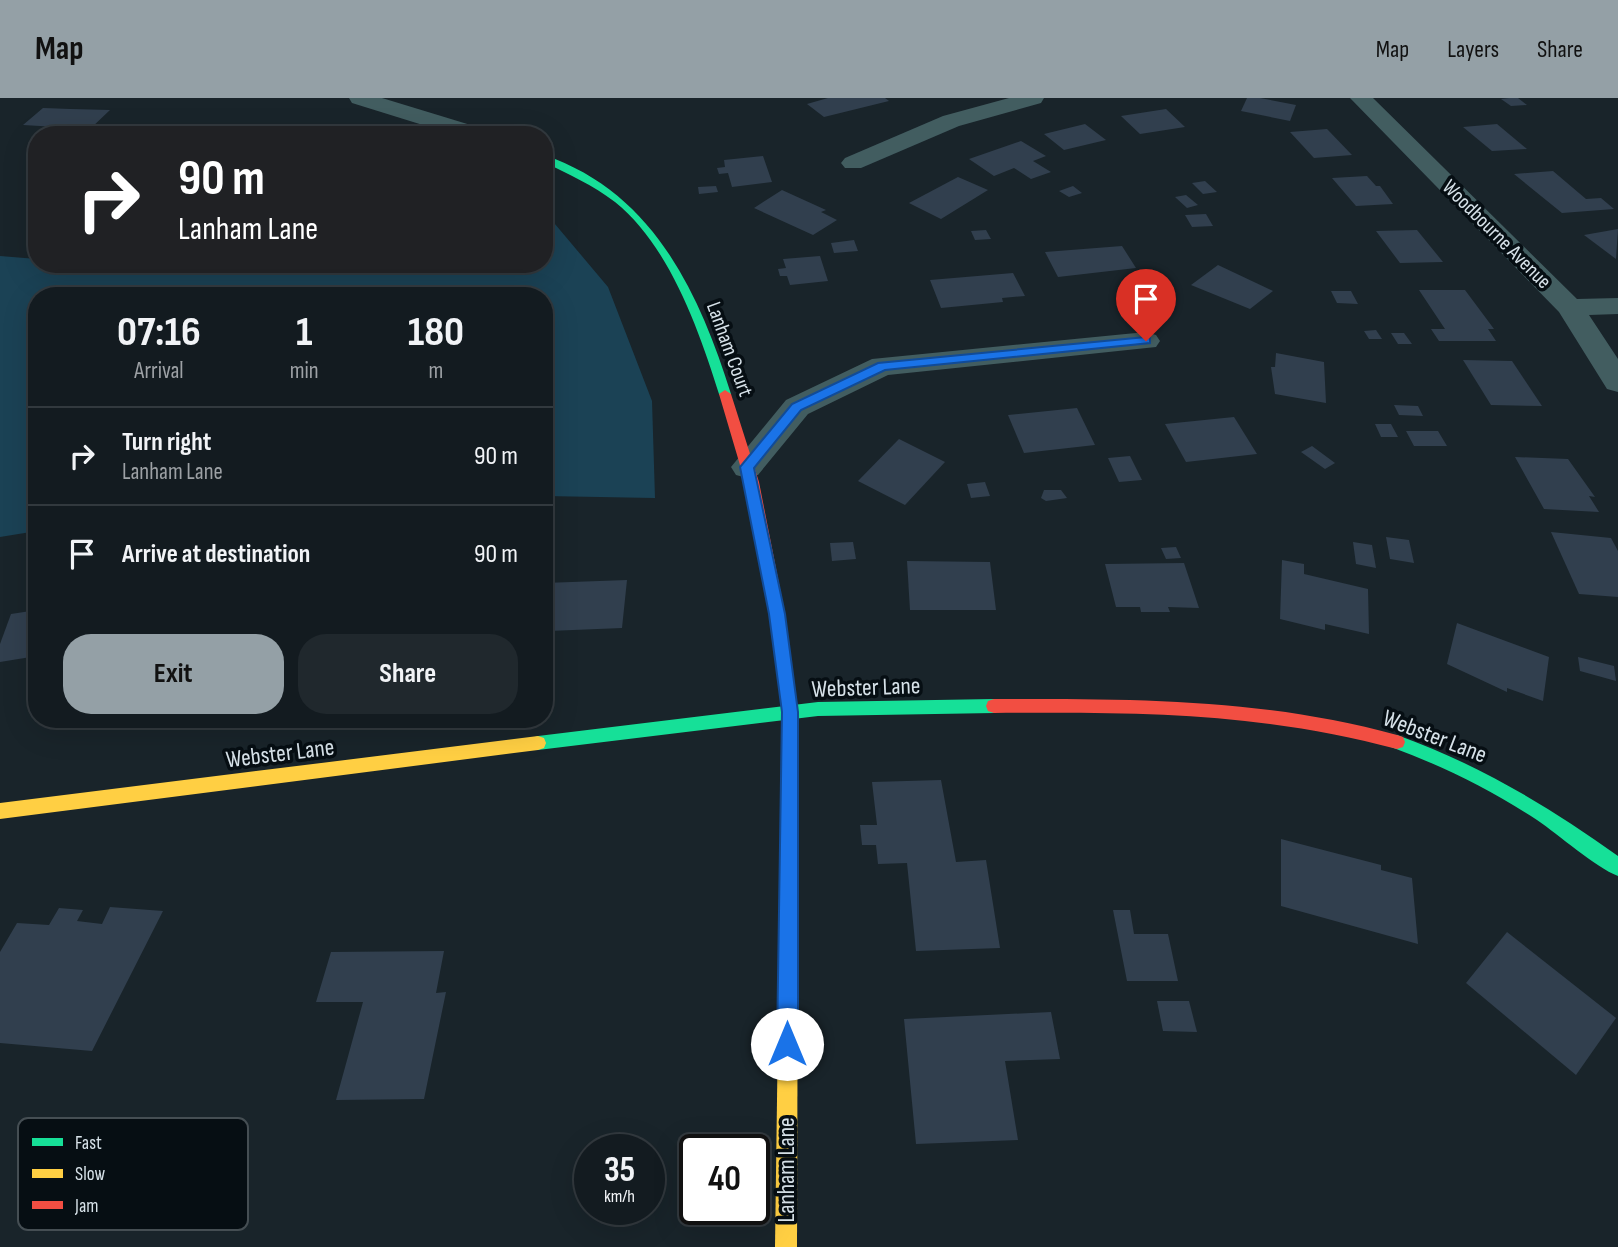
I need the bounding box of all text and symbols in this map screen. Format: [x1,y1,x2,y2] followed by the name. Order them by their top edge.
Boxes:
[35,29,84,69] text: Map
[1376,35,1409,64] text: Map
[1447,35,1499,64] text: Layers
[1537,35,1583,64] text: Share
[178,150,265,209] text: 90 m
[63,154,154,245] icon: right
[1437,175,1556,294] street label: Woodbourne Avenue
[178,210,318,249] text: Lanham Lane
[1116,269,1176,341] pin
[1127,280,1165,318] icon: arrive
[701,298,758,400] street label: Lanham Court
[117,307,201,358] text: 07:16
[296,307,312,358] text: 1
[408,307,464,358] text: 180
[134,357,184,385] text: Arrival
[290,357,319,385] text: min
[428,357,443,385] text: m
[122,427,211,458] text: Turn right
[63,437,101,475] icon: right
[474,441,518,472] text: 90 m
[122,458,223,486] text: Lanham Lane
[63,535,101,573] icon: arrive
[122,539,310,570] text: Arrive at destination
[474,539,518,570] text: 90 m
[63,634,284,714] button: Exit
[298,634,518,714] button: Share
[811,671,921,704] street label: Webster Lane
[1379,703,1491,770] street label: Webster Lane
[224,732,336,775] street label: Webster Lane
[750,1007,824,1081] position arrow
[772,1117,801,1223] street label: Lanham Lane
[18,1118,248,1230] legend
[75,1132,102,1155] text: Fast
[679,1134,770,1225] speed limit sign: 40
[604,1149,635,1192] text: 35
[75,1163,105,1186] text: Slow
[604,1186,635,1207] text: km/h
[74,1195,98,1218] text: Jam

